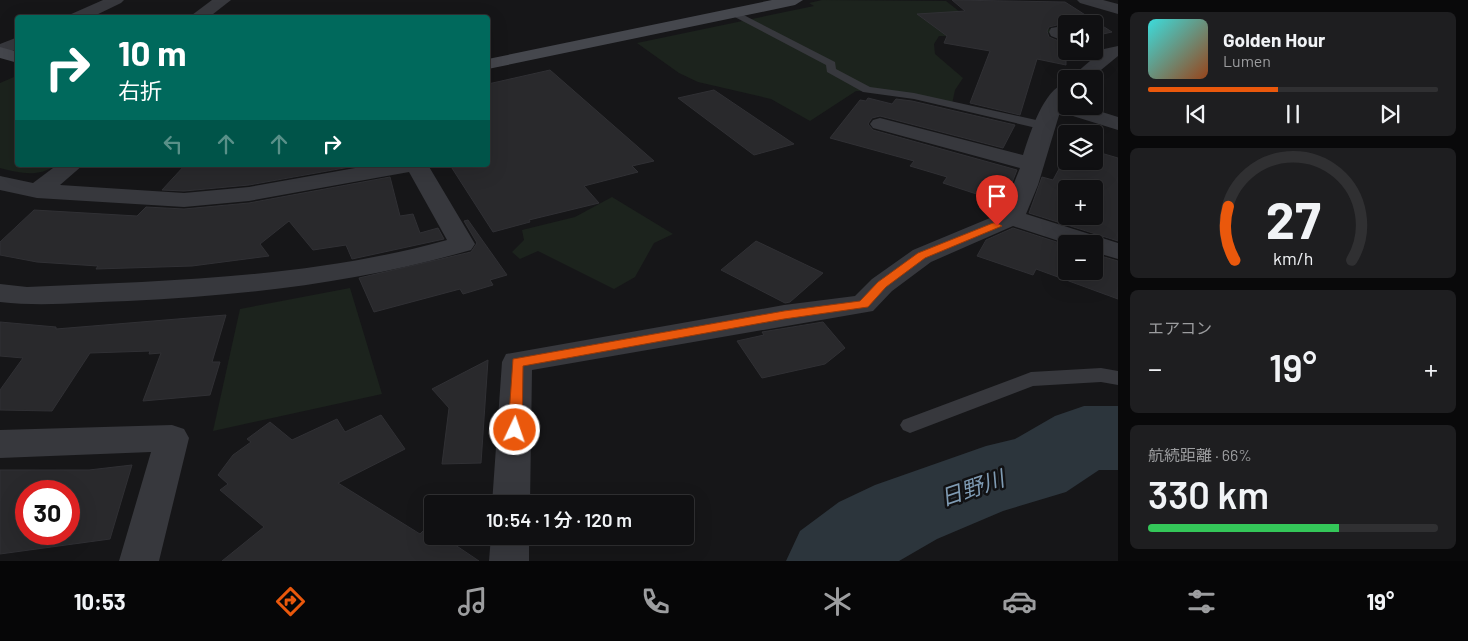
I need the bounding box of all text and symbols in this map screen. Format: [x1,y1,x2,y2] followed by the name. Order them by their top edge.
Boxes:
[1058,15,1103,280] map controls
[1058,15,1103,60] button: sound
[1223,28,1325,51] text: Golden Hour
[118,31,187,73] text: 10 m
[35,35,100,100] icon: right
[1223,51,1271,70] text: Lumen
[1058,70,1103,115] button: search
[118,77,162,103] text: 右折
[1182,100,1210,128] icon: previous
[1279,100,1307,128] icon: pause
[1376,100,1404,128] icon: next
[1058,125,1103,170] button: layers
[159,130,187,158] icon: left
[212,130,240,158] icon: ahead
[265,130,293,158] icon: ahead
[318,130,346,158] icon: right
[976,175,1018,226] pin
[1058,180,1103,225] button: +
[983,182,1011,210] icon: arrive
[1266,187,1321,249] text: 27
[1058,235,1103,280] button: −
[1273,247,1313,269] text: km/h
[1148,318,1212,337] text: エアコン
[1269,344,1317,390] text: 19°
[1148,351,1162,385] text: −
[1424,351,1438,385] text: +
[488,403,540,455] position arrow
[1148,445,1252,464] text: 航続距離 · 66%
[936,463,1009,510] water label: 日野川
[1148,471,1269,517] text: 330 km
[15,480,80,545] speed limit sign: 30
[486,508,632,531] text: 10:54 · 1 分 · 120 m
[273,584,308,619] icon: directions
[455,584,490,619] icon: music
[638,584,673,619] icon: phone
[820,584,855,619] icon: climate
[1002,584,1037,619] icon: car
[1184,584,1219,619] icon: filters
[74,588,126,614] text: 10:53
[1367,588,1394,614] text: 19°

